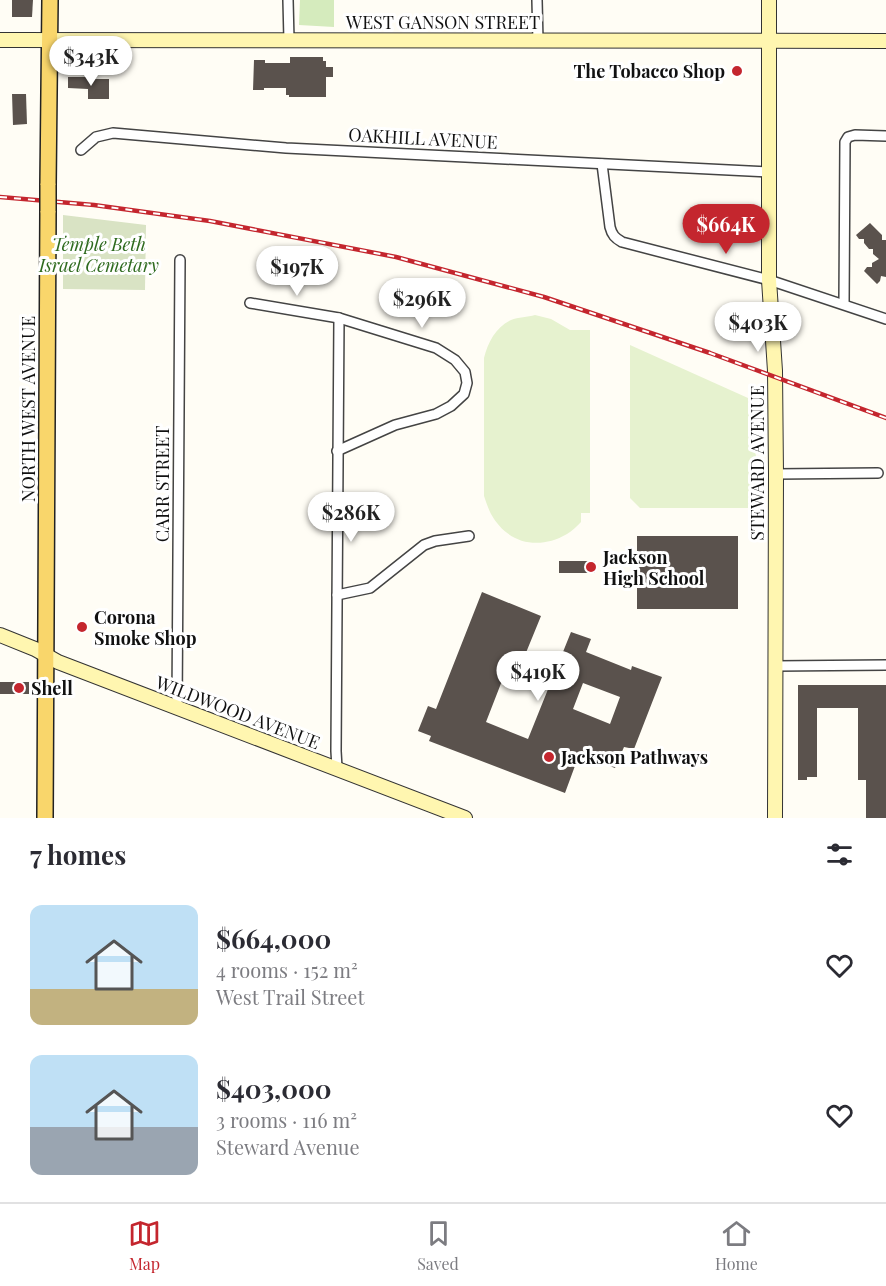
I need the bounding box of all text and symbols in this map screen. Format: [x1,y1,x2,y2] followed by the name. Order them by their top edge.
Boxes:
[345,10,540,34] street label: WEST GANSON STREET
[49,36,133,87] pin: $343K
[63,42,119,69] text: $343K
[573,59,725,83] place label: The Tobacco Shop
[730,64,744,78] marker: The Tobacco Shop
[348,122,498,154] street label: OAKHILL AVENUE
[684,204,768,255] pin: $664K
[697,210,755,237] text: $664K
[38,232,159,277] park label: Temple Beth Israel Cemetary
[255,246,339,297] pin: $197K
[270,252,324,279] text: $197K
[380,278,464,329] pin: $296K
[393,284,451,311] text: $296K
[716,302,800,353] pin: $403K
[729,308,787,335] text: $403K
[16,316,40,502] street label: NORTH WEST AVENUE
[745,385,769,541] street label: STEWARD AVENUE
[150,426,174,542] street label: CARR STREET
[309,492,393,543] pin: $286K
[322,498,380,525] text: $286K
[602,545,705,590] place label: Jackson High School
[584,560,598,574] marker: Jackson High School
[94,605,197,650] place label: Corona Smoke Shop
[75,620,89,634] marker: Corona Smoke Shop
[496,651,580,702] pin: $419K
[510,657,566,684] text: $419K
[152,669,323,754] street label: WILDWOOD AVENUE
[31,676,73,700] place label: Shell
[12,681,26,695] marker: Shell
[560,745,708,769] place label: Jackson Pathways
[542,750,556,764] marker: Jackson Pathways
[30,837,126,872] text: 7 homes
[823,838,856,871] icon: filters
[216,921,331,956] text: $664,000
[78,929,150,1001] icon: home
[823,949,856,982] icon: heart
[216,956,358,983] text: 4 rooms · 152 m²
[216,983,365,1010] text: West Trail Street
[216,1071,331,1106] text: $403,000
[78,1079,150,1151] icon: home
[823,1099,856,1132] icon: heart
[216,1106,357,1133] text: 3 rooms · 116 m²
[216,1133,360,1160] text: Steward Avenue
[128,1217,161,1274] tab: Map
[417,1217,459,1274] tab: Saved
[715,1217,758,1274] tab: Home

